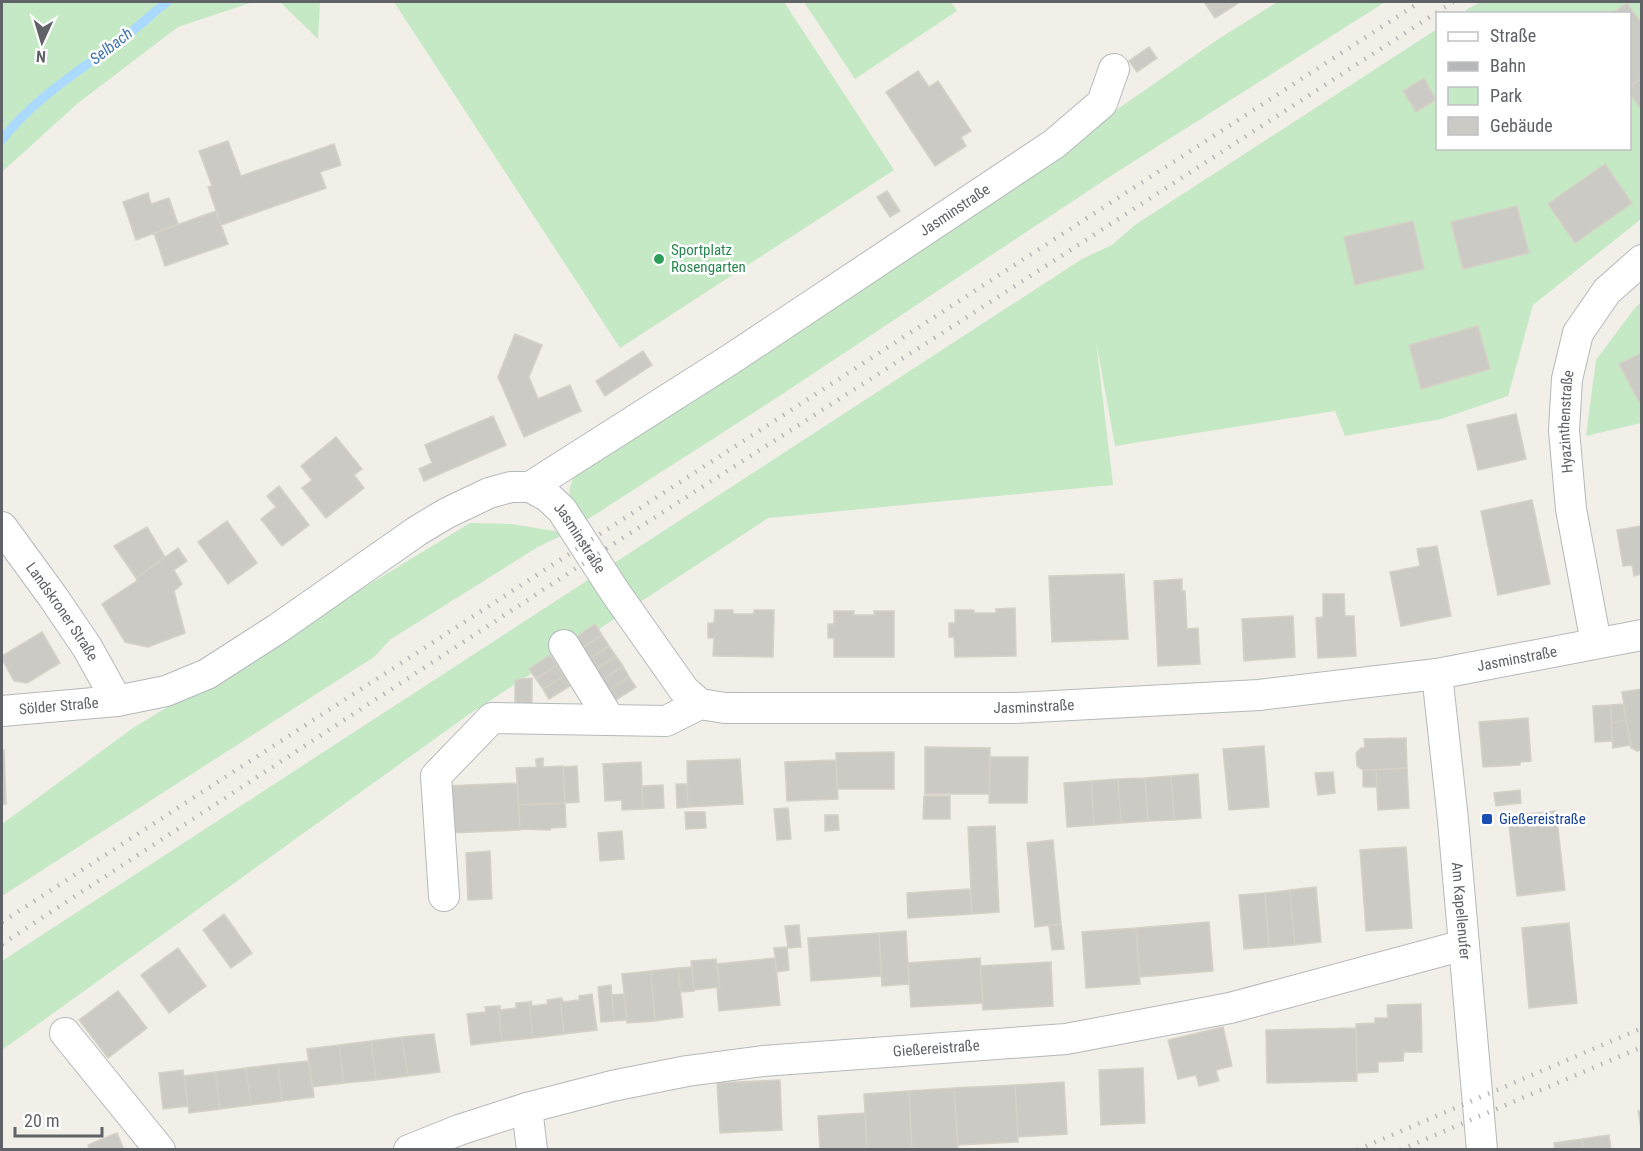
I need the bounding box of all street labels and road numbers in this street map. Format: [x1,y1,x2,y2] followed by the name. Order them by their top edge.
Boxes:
[916,180,993,240] street label: Jasminstraße
[1555,368,1578,474] street label: Hyazinthenstraße
[550,498,609,577] street label: Jasminstraße
[22,559,102,664] street label: Landskroner Straße
[1475,642,1558,675] street label: Jasminstraße
[18,694,99,718] street label: Sölder Straße
[993,696,1075,717] street label: Jasminstraße
[1448,861,1474,961] street label: Am Kapellenufer
[892,1036,980,1061] street label: Gießereistraße

